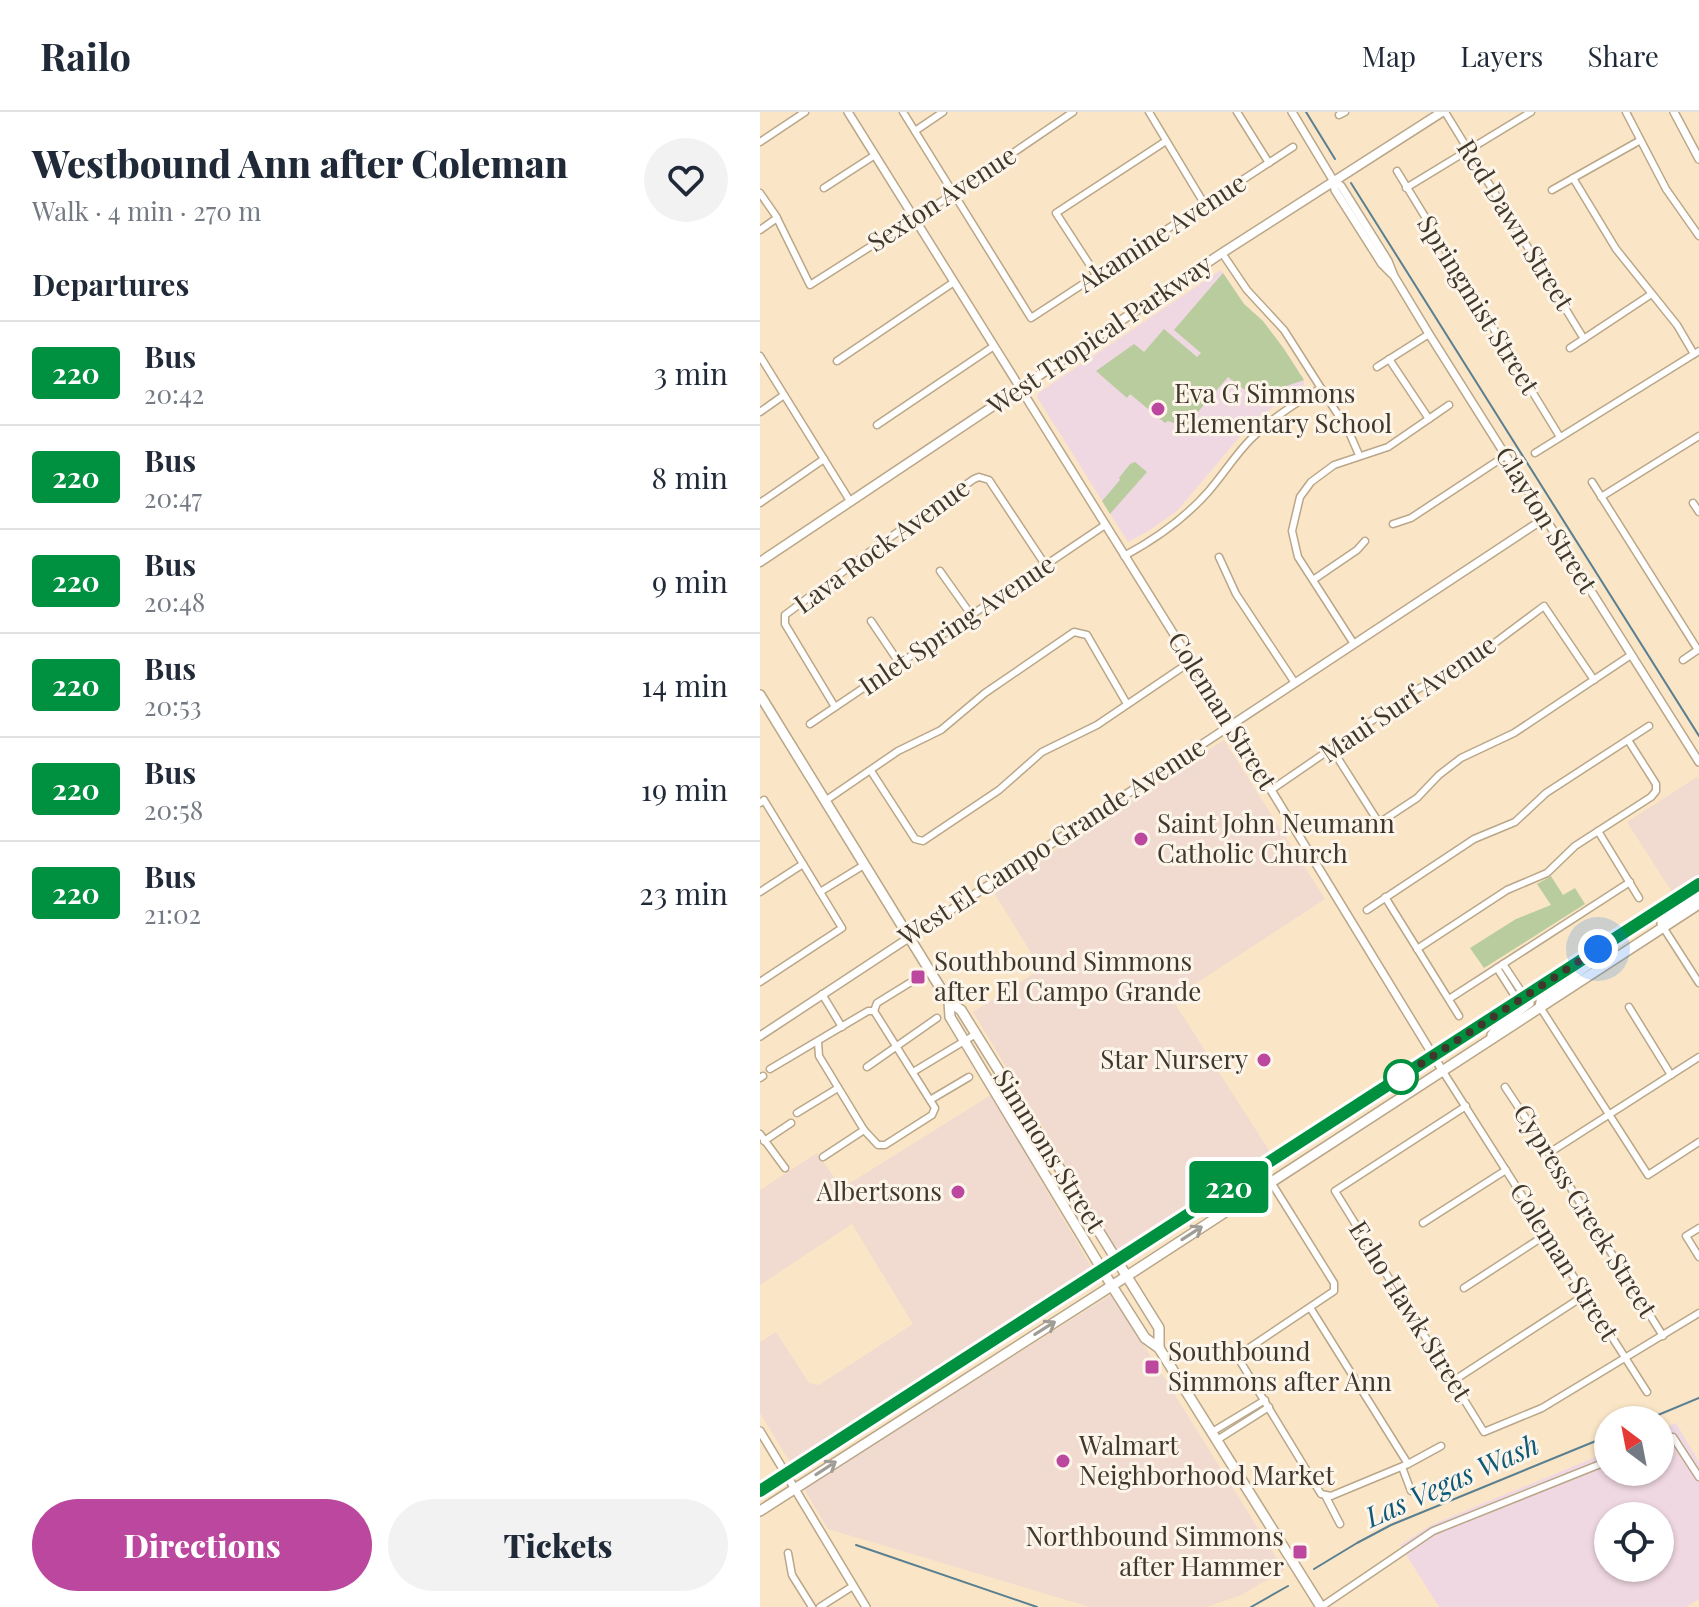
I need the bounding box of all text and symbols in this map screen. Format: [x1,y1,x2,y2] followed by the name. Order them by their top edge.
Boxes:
[40,30,131,81] text: Railo
[1362,37,1416,74] text: Map
[1460,37,1543,74] text: Layers
[1587,37,1659,74] text: Share
[1450,132,1583,317] street label: Red Dawn Street
[32,137,568,188] text: Westbound Ann after Coleman
[860,137,1022,259] street label: Sexton Avenue
[644,138,728,222] button: heart
[1069,164,1252,300] street label: Akamine Avenue
[32,193,261,228] text: Walk · 4 min · 270 m
[1410,208,1549,401] street label: Springmist Street
[979,245,1218,423] street label: West Tropical Parkway
[32,264,189,304] text: Departures
[144,336,196,376] text: Bus
[654,353,728,393] text: 3 min
[52,354,100,391] text: 220
[1174,375,1392,440] place label: Eva G Simmons Elementary School
[144,376,204,411] text: 20:42
[1149,400,1167,418] marker: Eva G Simmons Elementary School
[1488,439,1607,600] street label: Clayton Street
[144,440,196,480] text: Bus
[652,457,728,497] text: 8 min
[52,458,100,495] text: 220
[786,469,976,620] street label: Lava Rock Avenue
[144,480,202,515] text: 20:47
[144,544,196,584] text: Bus
[852,545,1061,702] street label: Inlet Spring Avenue
[652,561,728,601] text: 9 min
[52,562,100,599] text: 220
[144,584,205,619] text: 20:48
[1161,625,1286,796] street label: Coleman Street
[1312,626,1502,770] street label: Maui Surf Avenue
[144,648,196,688] text: Bus
[641,665,728,705] text: 14 min
[52,666,100,703] text: 220
[144,688,202,723] text: 20:53
[890,728,1211,954] street label: West El Campo Grande Avenue
[144,752,196,792] text: Bus
[641,769,728,809] text: 19 min
[52,770,100,807] text: 220
[144,792,203,827] text: 20:58
[1157,805,1395,870] place label: Saint John Neumann Catholic Church
[1132,830,1150,848] marker: Saint John Neumann Catholic Church
[144,856,196,896] text: Bus
[639,873,728,913] text: 23 min
[52,874,100,911] text: 220
[144,896,201,931] text: 21:02
[1578,929,1618,969] your location
[934,943,1202,1008] place label: Southbound Simmons after El Campo Grande
[909,968,927,986] marker: Southbound Simmons after El Campo Grande
[1100,1041,1248,1076] place label: Star Nursery
[1255,1051,1273,1069] marker: Star Nursery
[1384,1060,1418,1094] unlabelled marker
[986,1062,1115,1239] street label: Simmons Street
[1506,1097,1667,1324] street label: Cypress Creek Street
[1183,1161,1275,1213] line badge: 220
[1205,1168,1253,1205] text: 220
[816,1173,942,1208] place label: Albertsons
[1503,1176,1628,1347] street label: Coleman Street
[949,1183,967,1201] marker: Albertsons
[1342,1213,1481,1408] street label: Echo Hawk Street
[1180,1225,1203,1241] one-way arrow
[1033,1320,1055,1337] one-way arrow
[1168,1333,1392,1398] place label: Southbound Simmons after Ann
[1143,1358,1161,1376] marker: Southbound Simmons after Ann
[1594,1406,1674,1486] north arrow
[1594,1406,1674,1582] map controls
[1358,1425,1544,1535] water label: Las Vegas Wash
[1078,1427,1335,1492] place label: Walmart Neighborhood Market
[1054,1452,1072,1470] marker: Walmart Neighborhood Market
[814,1460,836,1477] one-way arrow
[32,1499,372,1591] button: Directions
[388,1499,728,1591] button: Tickets
[1594,1502,1674,1582] button: locate
[1025,1518,1284,1583] place label: Northbound Simmons after Hammer
[1291,1543,1309,1561] marker: Northbound Simmons after Hammer

